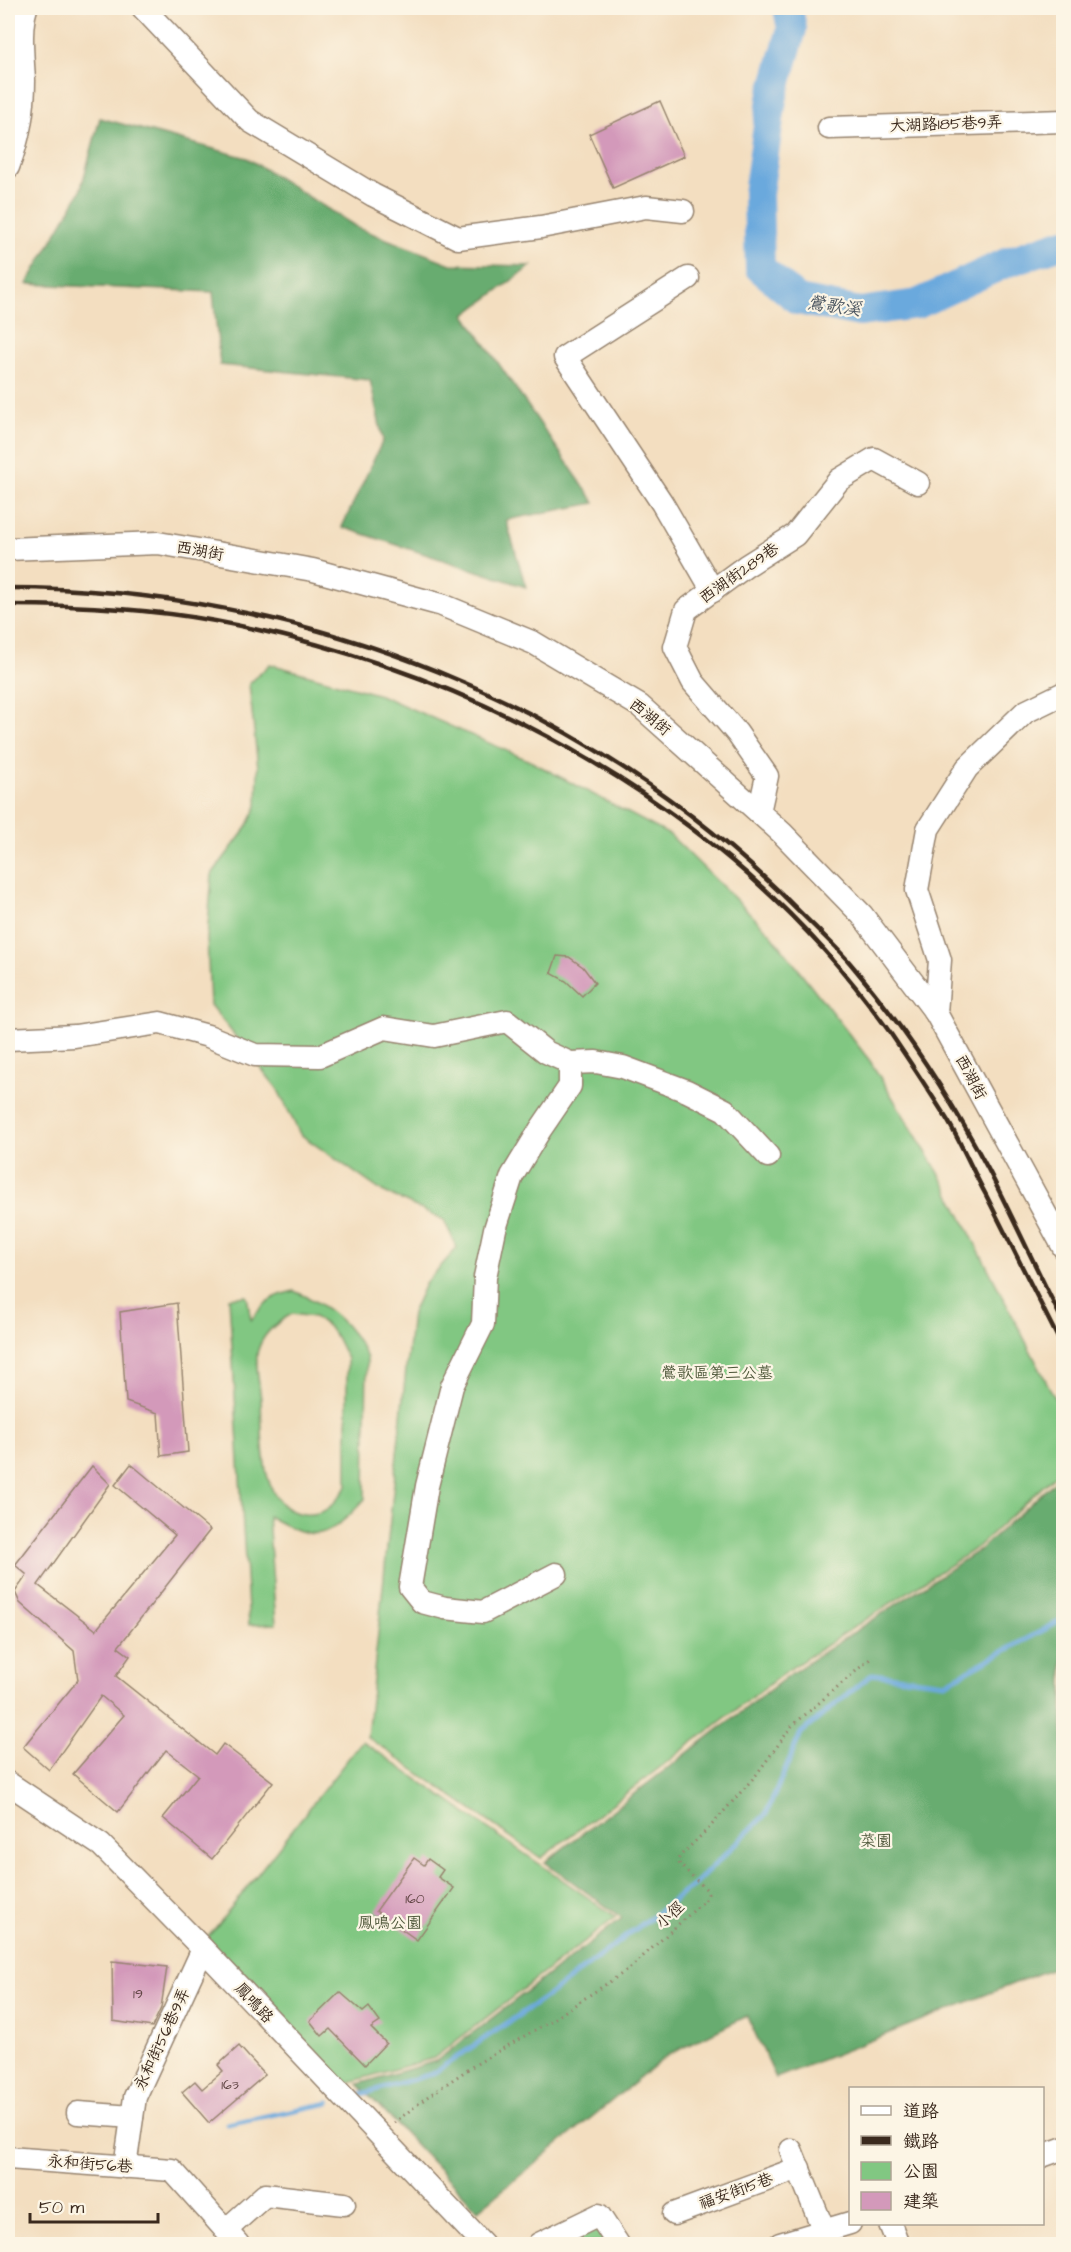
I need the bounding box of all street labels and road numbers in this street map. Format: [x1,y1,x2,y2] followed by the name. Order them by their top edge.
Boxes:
[889,111,1003,137] street label: 大湖路185巷9弄
[174,536,226,566] street label: 西湖街
[695,537,783,609] street label: 西湖街289巷
[624,693,676,741] street label: 西湖街
[950,1051,992,1103] street label: 西湖街
[651,1896,689,1934] street label: 小徑
[230,1978,278,2028] street label: 鳳鳴路
[129,1984,195,2094] street label: 永和街56巷9弄
[47,2150,133,2178] street label: 永和街56巷
[696,2167,776,2215] street label: 福安街15巷

